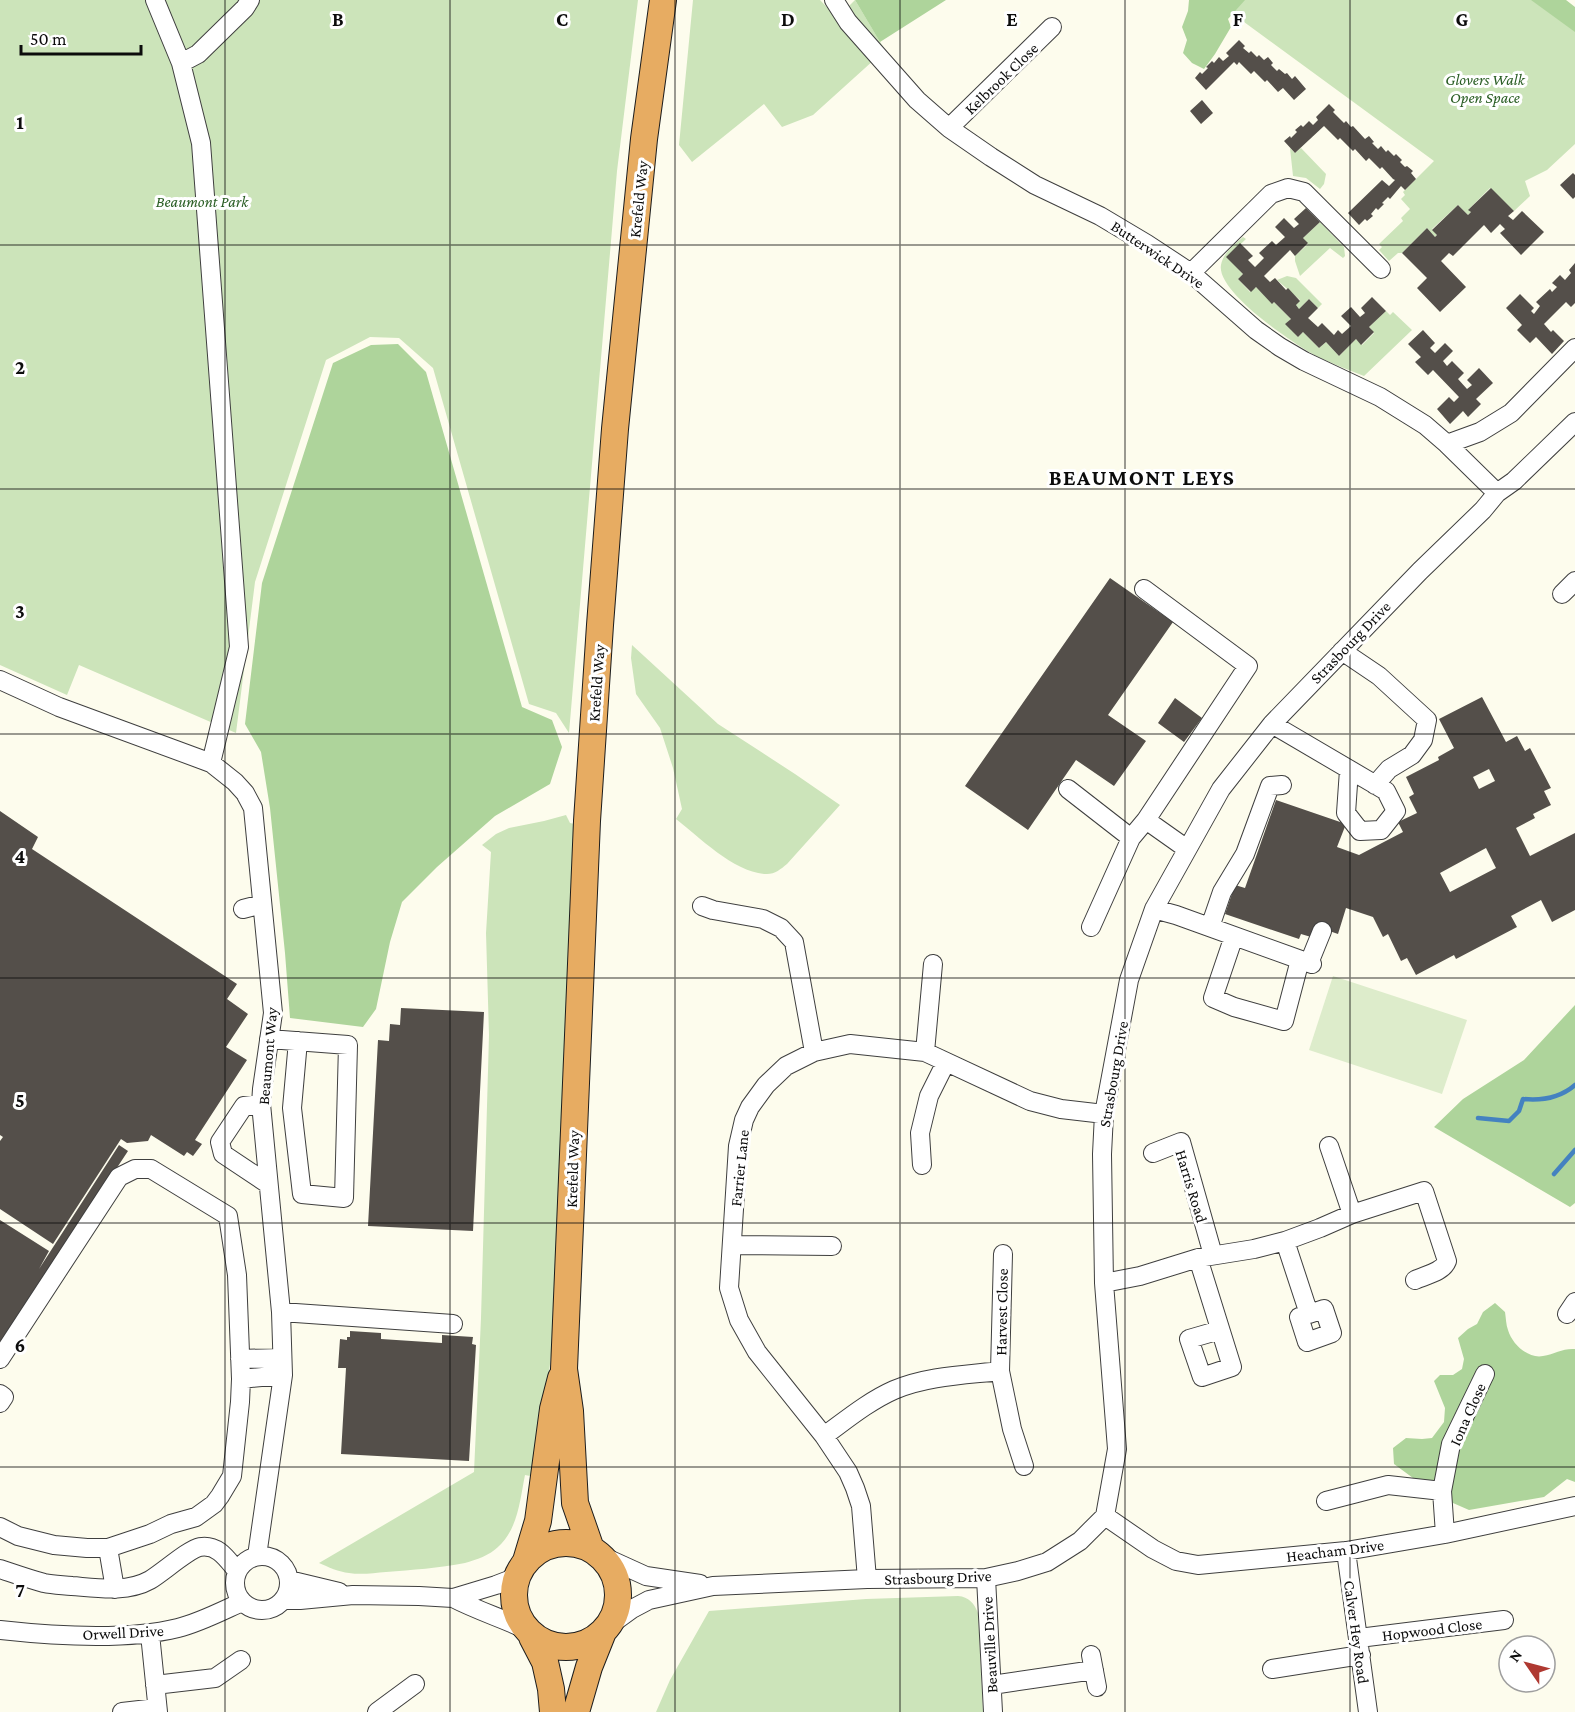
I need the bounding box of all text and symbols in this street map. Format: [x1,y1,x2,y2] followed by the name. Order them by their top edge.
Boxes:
[332,8,344,30] text: B
[556,8,568,30] text: C
[781,8,795,30] text: D
[1006,8,1018,30] text: E
[1233,8,1244,30] text: F
[1456,8,1469,30] text: G
[21,18,141,56] scale bar
[30,29,67,49] text: 50 m
[961,39,1041,118] street label: Kelbrook Close
[1445,71,1526,107] park label: Glovers Walk Open Space
[16,111,24,133] text: 1
[626,159,652,239] street label: Krefeld Way
[156,193,249,210] park label: Beaumont Park
[1108,217,1207,292] street label: Butterwick Drive
[15,356,25,378] text: 2
[1049,465,1235,490] district label: BEAUMONT LEYS
[1307,598,1394,688] street label: Strasbourg Drive
[15,600,25,622] text: 3
[585,643,609,722] street label: Krefeld Way
[15,845,26,867] text: 4
[255,1006,281,1106] street label: Beaumont Way
[1096,1020,1132,1129] street label: Strasbourg Drive
[15,1089,25,1111] text: 5
[563,1129,583,1208] street label: Krefeld Way
[727,1129,752,1207] street label: Farrier Lane
[1172,1148,1211,1225] street label: Harris Road
[992,1268,1011,1356] street label: Harvest Close
[15,1334,25,1356] text: 6
[1446,1380,1489,1448] street label: Iona Close
[1285,1536,1385,1565] street label: Heacham Drive
[884,1567,992,1589] street label: Strasbourg Drive
[15,1579,25,1601] text: 7
[1340,1579,1372,1686] street label: Calver Hey Road
[978,1596,1001,1694] street label: Beauville Drive
[1381,1615,1483,1645] street label: Hopwood Close
[82,1622,164,1643] street label: Orwell Drive
[1497,1634,1557,1694] north arrow
[1505,1646,1525,1665] text: N

